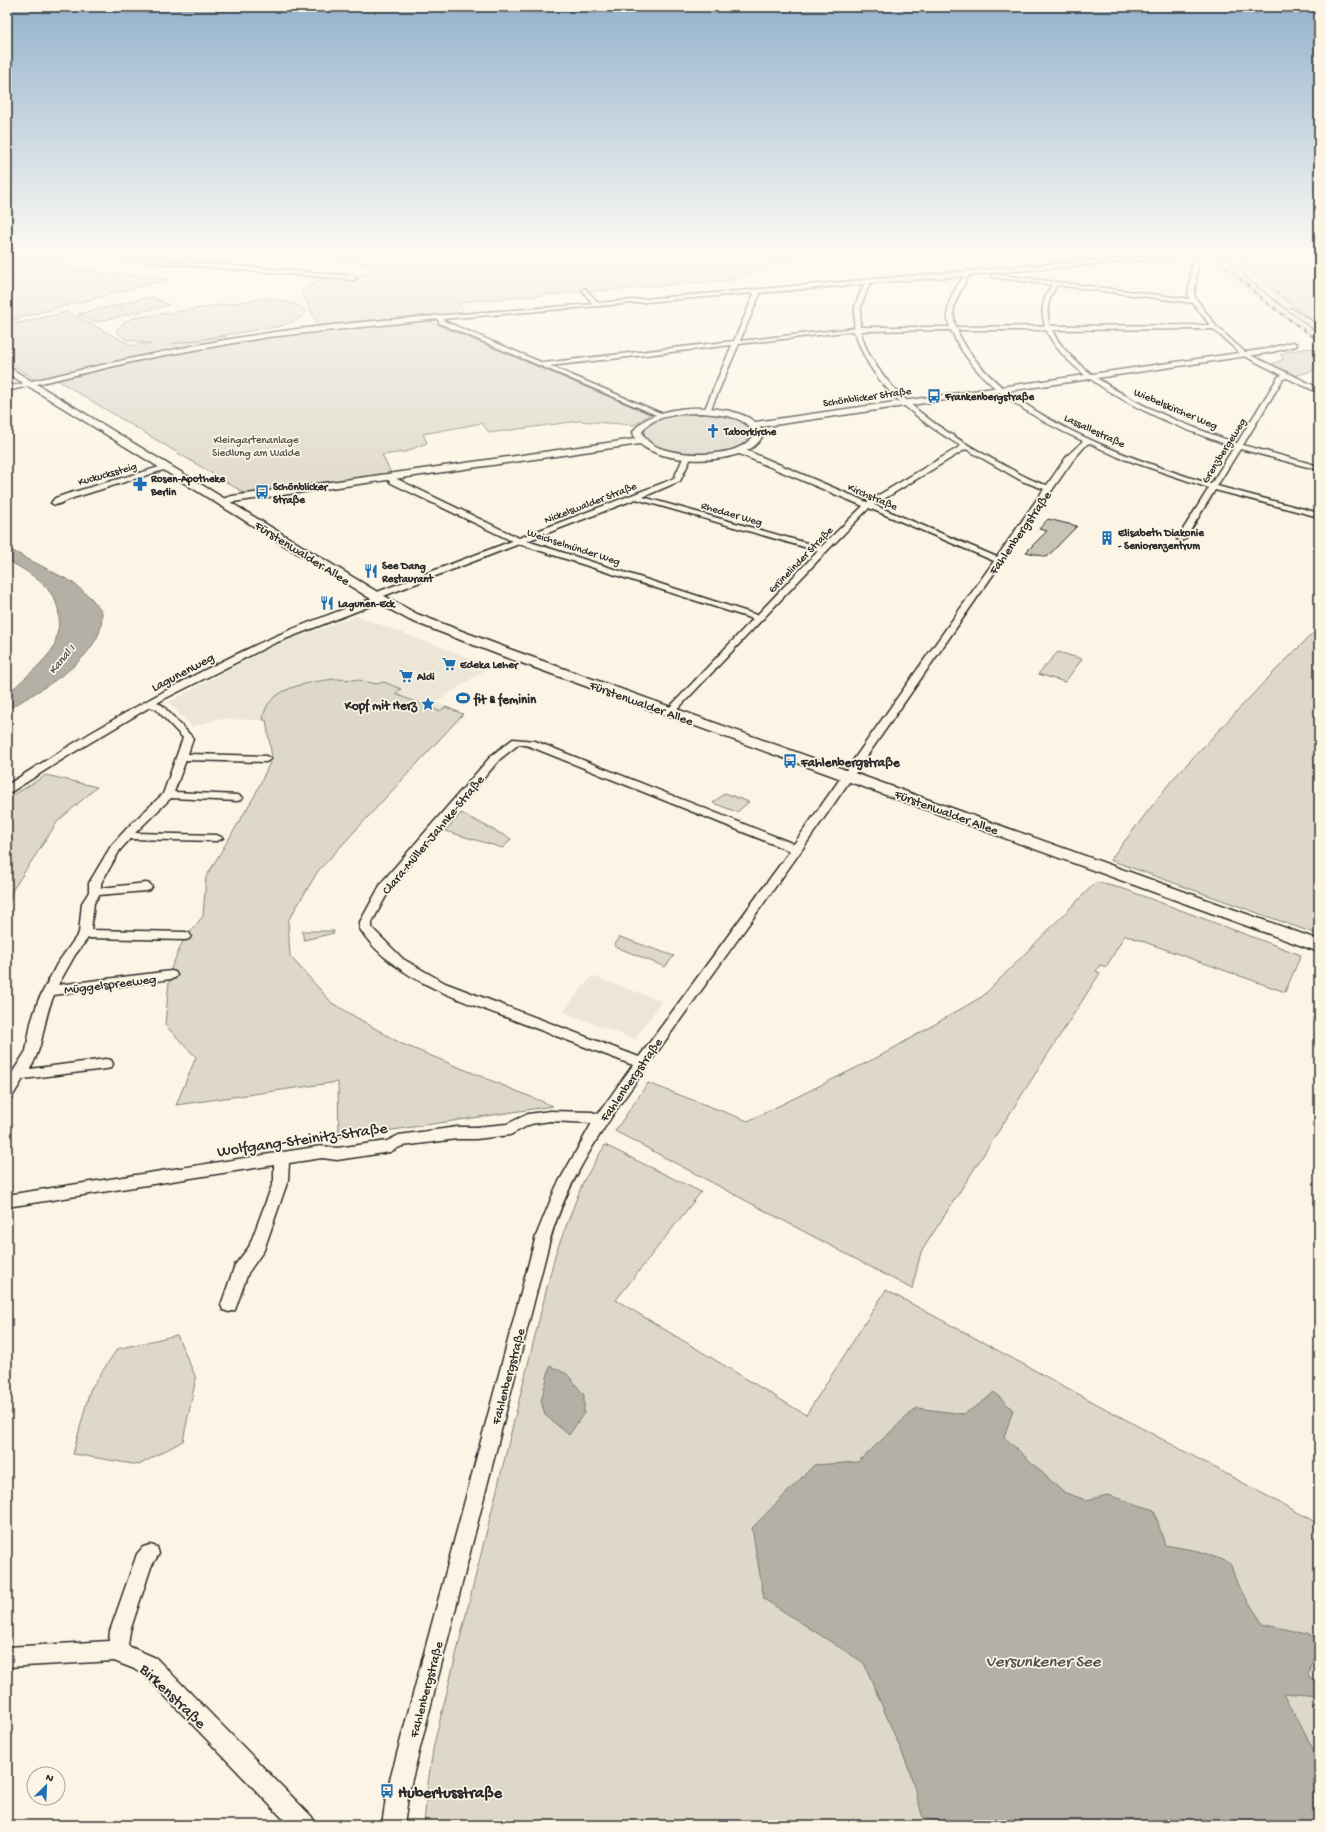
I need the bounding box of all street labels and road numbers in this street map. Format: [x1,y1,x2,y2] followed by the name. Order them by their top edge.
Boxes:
[822,386,913,410] street label: Schönblicker Straße
[1132,387,1219,433] street label: Wiebelskircher Weg
[1062,412,1127,451] street label: Lassallestraße
[1200,416,1249,486] street label: Grenzbergeweg
[77,461,138,489] street label: Kuckuckssteig
[543,481,639,527] street label: Nickelswalder Straße
[846,482,899,514] street label: Kirchstraße
[986,488,1056,579] street label: Fahlenbergstraße
[699,500,764,529] street label: Rhedaer Weg
[250,518,352,590] street label: Fürstenwalder Allee
[767,525,836,596] street label: Grünelinder Straße
[525,527,622,569] street label: Weichselmünder Weg
[149,650,217,696] street label: Lagunenweg
[586,678,695,730] street label: Fürstenwalder Allee
[380,773,488,898] street label: Clara-Müller-Jahnke-Straße
[891,787,1000,839] street label: Fürstenwalder Allee
[63,972,157,999] street label: Müggelspreeweg
[597,1035,667,1126] street label: Fahlenbergstraße
[216,1120,390,1163] street label: Wolfgang-Steinitz-Straße
[489,1327,530,1427] street label: Fahlenbergstraße
[407,1640,448,1740] street label: Fahlenbergstraße
[134,1660,209,1734] street label: Birkenstraße

